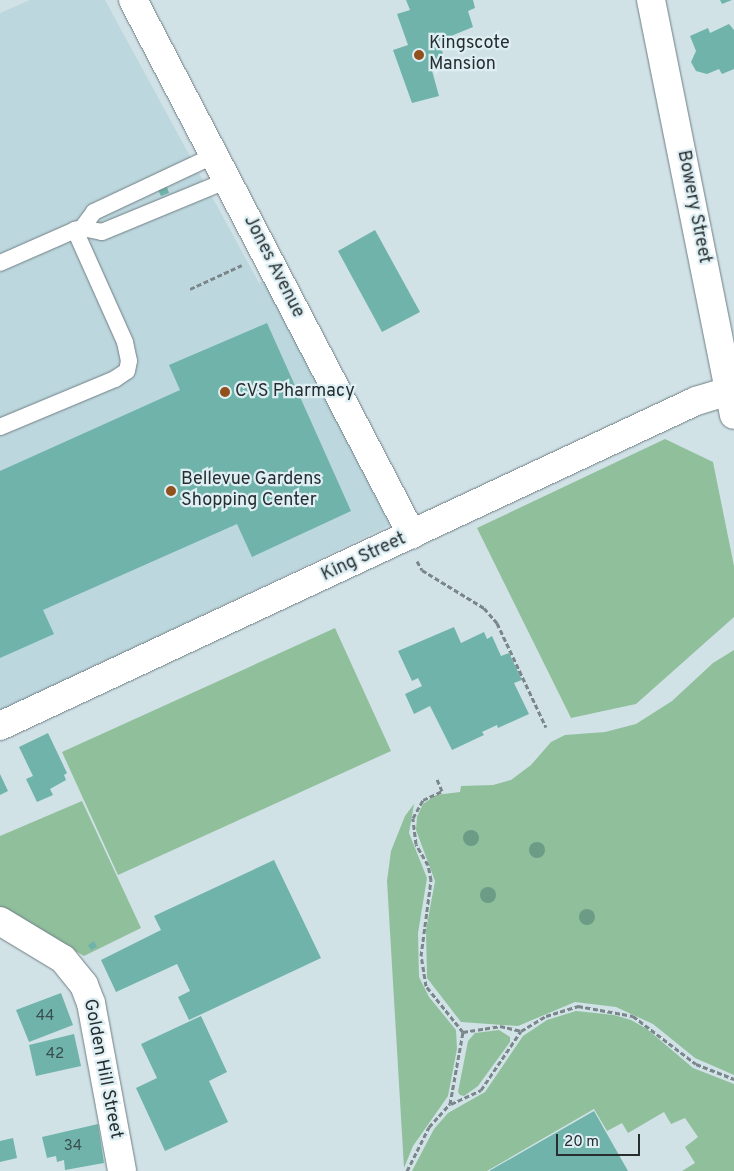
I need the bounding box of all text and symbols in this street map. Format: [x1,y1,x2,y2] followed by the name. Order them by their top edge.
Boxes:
[429,34,510,76] place label: Kingscote Mansion
[413,49,425,61] marker: Kingscote Mansion
[671,149,715,265] street label: Bowery Street
[238,212,308,322] street label: Jones Avenue
[235,381,355,403] place label: CVS Pharmacy
[219,386,231,398] marker: CVS Pharmacy
[181,470,322,512] place label: Bellevue Gardens Shopping Center
[165,485,177,497] marker: Bellevue Gardens Shopping Center
[318,529,410,587] street label: King Street
[78,997,126,1141] street label: Golden Hill Street
[36,1008,54,1026] house number: 44
[46,1046,64,1064] house number: 42
[559,1124,643,1156] scale bar
[564,1133,599,1152] text: 20 m
[64,1138,82,1156] house number: 34

